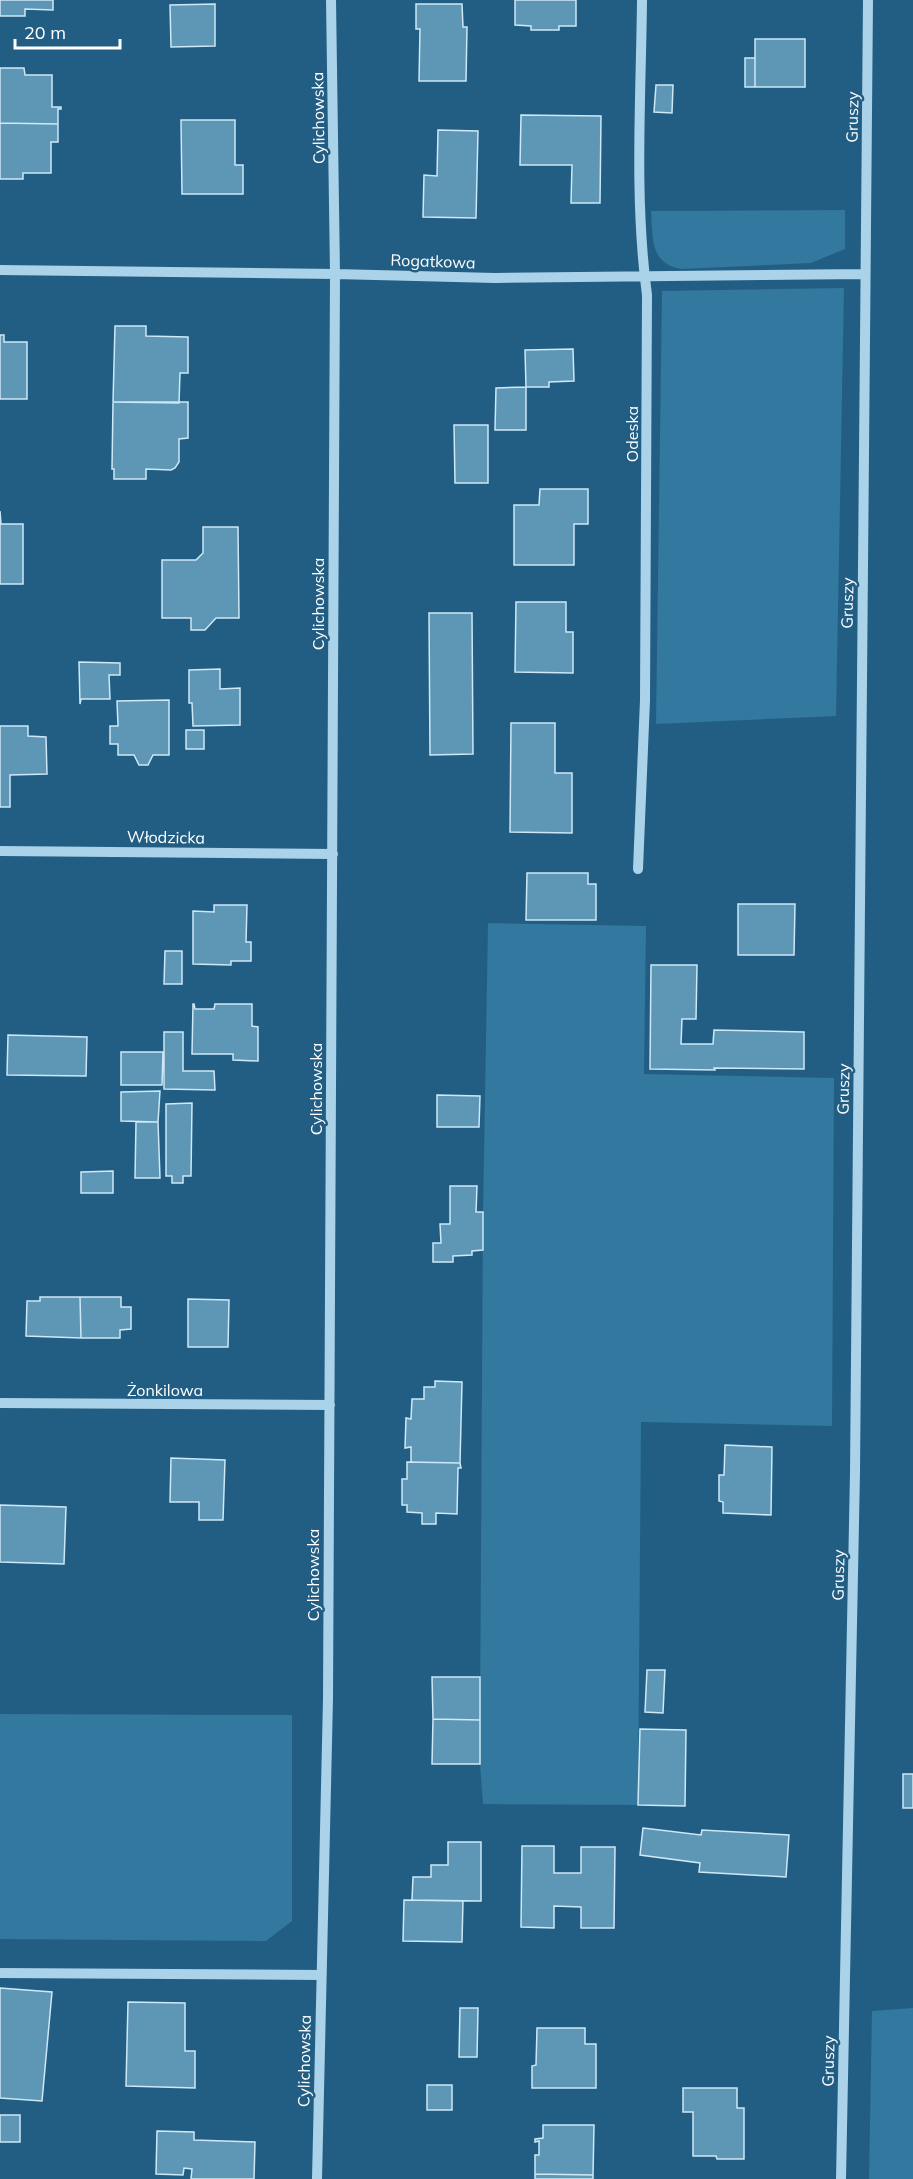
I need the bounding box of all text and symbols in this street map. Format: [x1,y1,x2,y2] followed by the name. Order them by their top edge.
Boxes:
[15,12,120,50] scale bar
[24,21,66,44] text: 20 m
[307,72,329,164] street label: Cylichowska
[842,91,862,143] street label: Gruszy
[390,250,476,272] street label: Rogatkowa
[622,406,642,462] street label: Odeska
[308,558,328,650] street label: Cylichowska
[837,577,857,629] street label: Gruszy
[127,826,205,848] street label: Włodzicka
[306,1043,326,1135] street label: Cylichowska
[833,1063,853,1115] street label: Gruszy
[127,1380,203,1400] street label: Żonkilowa
[303,1529,323,1621] street label: Cylichowska
[828,1549,848,1601] street label: Gruszy
[293,2015,315,2107] street label: Cylichowska
[818,2035,838,2087] street label: Gruszy

